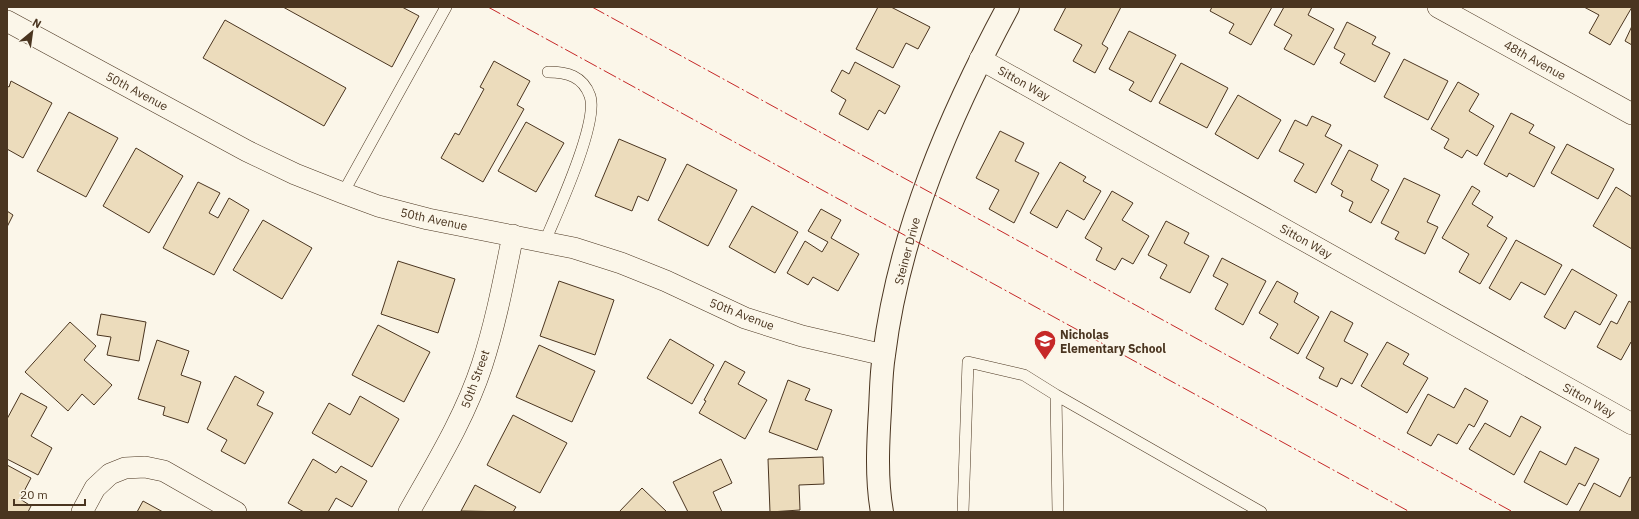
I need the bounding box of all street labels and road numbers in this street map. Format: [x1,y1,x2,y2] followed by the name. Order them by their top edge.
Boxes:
[1501,37,1569,83] street label: 48th Avenue
[995,62,1053,104] street label: Sitton Way
[103,68,171,114] street label: 50th Avenue
[399,205,469,234] street label: 50th Avenue
[891,215,923,286] street label: Steiner Drive
[1277,220,1335,262] street label: Sitton Way
[707,295,777,333] street label: 50th Avenue
[457,348,493,410] street label: 50th Street
[1560,379,1618,421] street label: Sitton Way

